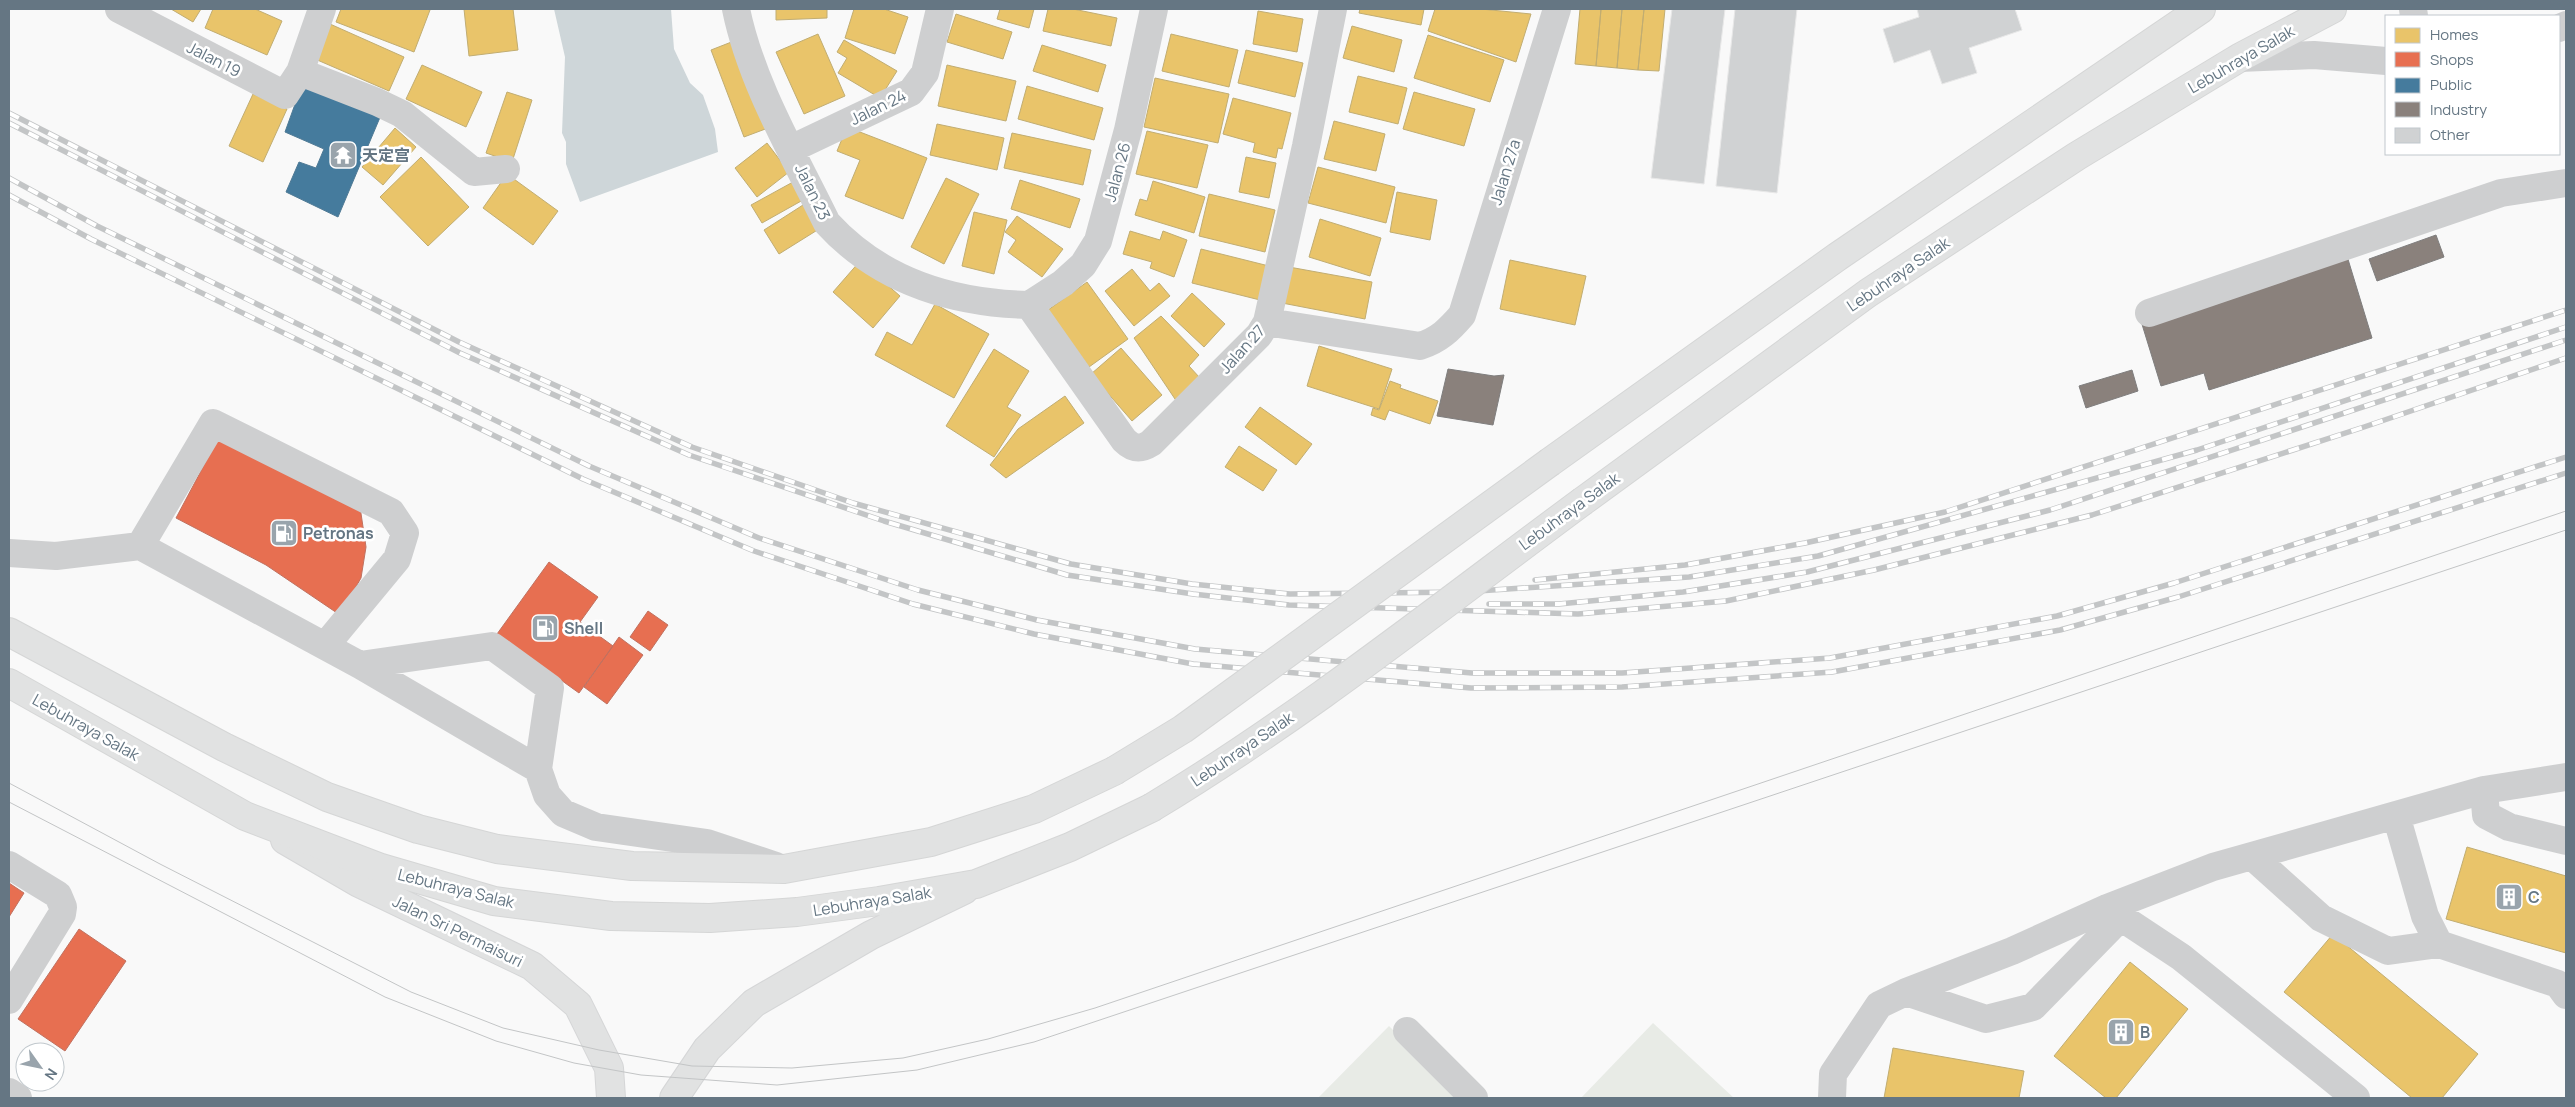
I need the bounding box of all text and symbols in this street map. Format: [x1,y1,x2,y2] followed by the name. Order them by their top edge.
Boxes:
[2385,15,2560,155] legend
[2184,19,2299,98] street label: Lebuhraya Salak
[2430,24,2479,45] text: Homes
[183,36,245,82] street label: Jalan 19
[2430,49,2474,70] text: Shops
[2430,74,2472,95] text: Public
[846,84,910,130] street label: Jalan 24
[2430,99,2487,120] text: Industry
[2430,124,2471,145] text: Other
[1485,136,1525,208] street label: Jalan 27a
[328,140,358,170] temple icon: 天定宫
[1099,140,1135,204] street label: Jalan 26
[362,144,410,166] place label: 天定宫
[790,160,836,224] street label: Jalan 23
[1842,231,1955,316] street label: Lebuhraya Salak
[1214,320,1270,378] street label: Jalan 27
[1514,466,1625,555] street label: Lebuhraya Salak
[269,518,299,548] fuel station icon: Petronas
[303,522,374,544] place label: Petronas
[530,613,560,643] fuel station icon: Shell
[564,617,603,639] place label: Shell
[28,688,144,766] street label: Lebuhraya Salak
[1186,706,1299,791] street label: Lebuhraya Salak
[395,863,518,913] street label: Lebuhraya Salak
[811,881,934,921] street label: Lebuhraya Salak
[2494,882,2524,912] building icon: C
[2528,886,2540,908] place label: C
[389,890,527,972] street label: Jalan Sri Permaisuri
[2106,1017,2136,1047] building icon: B
[2140,1021,2150,1043] place label: B
[15,1042,65,1092] north arrow
[41,1065,62,1084] text: N

